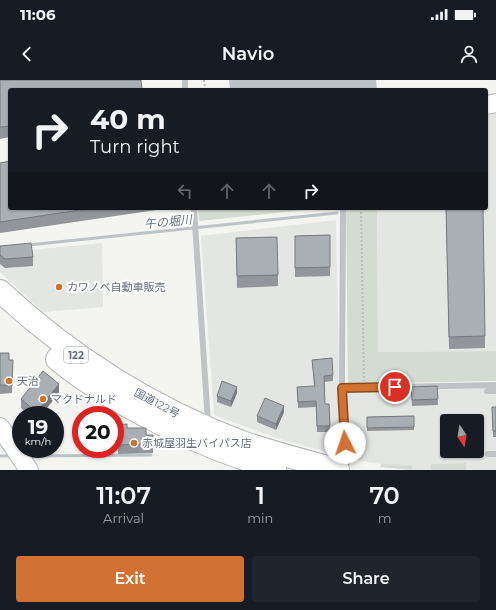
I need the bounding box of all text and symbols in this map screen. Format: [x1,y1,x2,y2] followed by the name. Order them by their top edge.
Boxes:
[20,5,55,24] text: 11:06
[16,43,38,65] icon: back
[222,43,274,65] text: Navio
[458,43,480,65] icon: person
[90,102,166,136] text: 40 m
[24,104,76,156] icon: right
[90,136,180,158] text: Turn right
[174,180,196,202] icon: left
[216,180,238,202] icon: ahead
[258,180,280,202] icon: ahead
[300,180,322,202] icon: right
[143,211,195,231] water label: 午の堀川
[67,280,165,294] place label: カワノベ自動車販売
[54,282,64,292] marker: カワノベ自動車販売
[64,347,88,363] road number: 122
[378,370,412,404] pin
[17,374,39,388] place label: 天治
[4,376,14,386] marker: 天治
[384,376,406,398] icon: arrive
[132,385,182,421] street label: 国道122号
[51,392,117,406] place label: マクドナルド
[38,394,48,404] marker: マクドナルド
[72,406,124,458] speed limit sign: 20
[440,414,484,458] north arrow
[440,414,484,458] map controls
[28,415,48,439] text: 19
[324,422,366,464] position arrow
[25,435,51,448] text: km/h
[142,436,252,450] place label: 赤城屋羽生バイパス店
[129,438,139,448] marker: 赤城屋羽生バイパス店
[96,481,151,510] text: 11:07
[256,481,265,510] text: 1
[370,481,400,510] text: 70
[103,510,144,526] text: Arrival
[247,510,273,526] text: min
[378,510,392,526] text: m
[16,556,244,602] button: Exit
[252,556,480,602] button: Share

